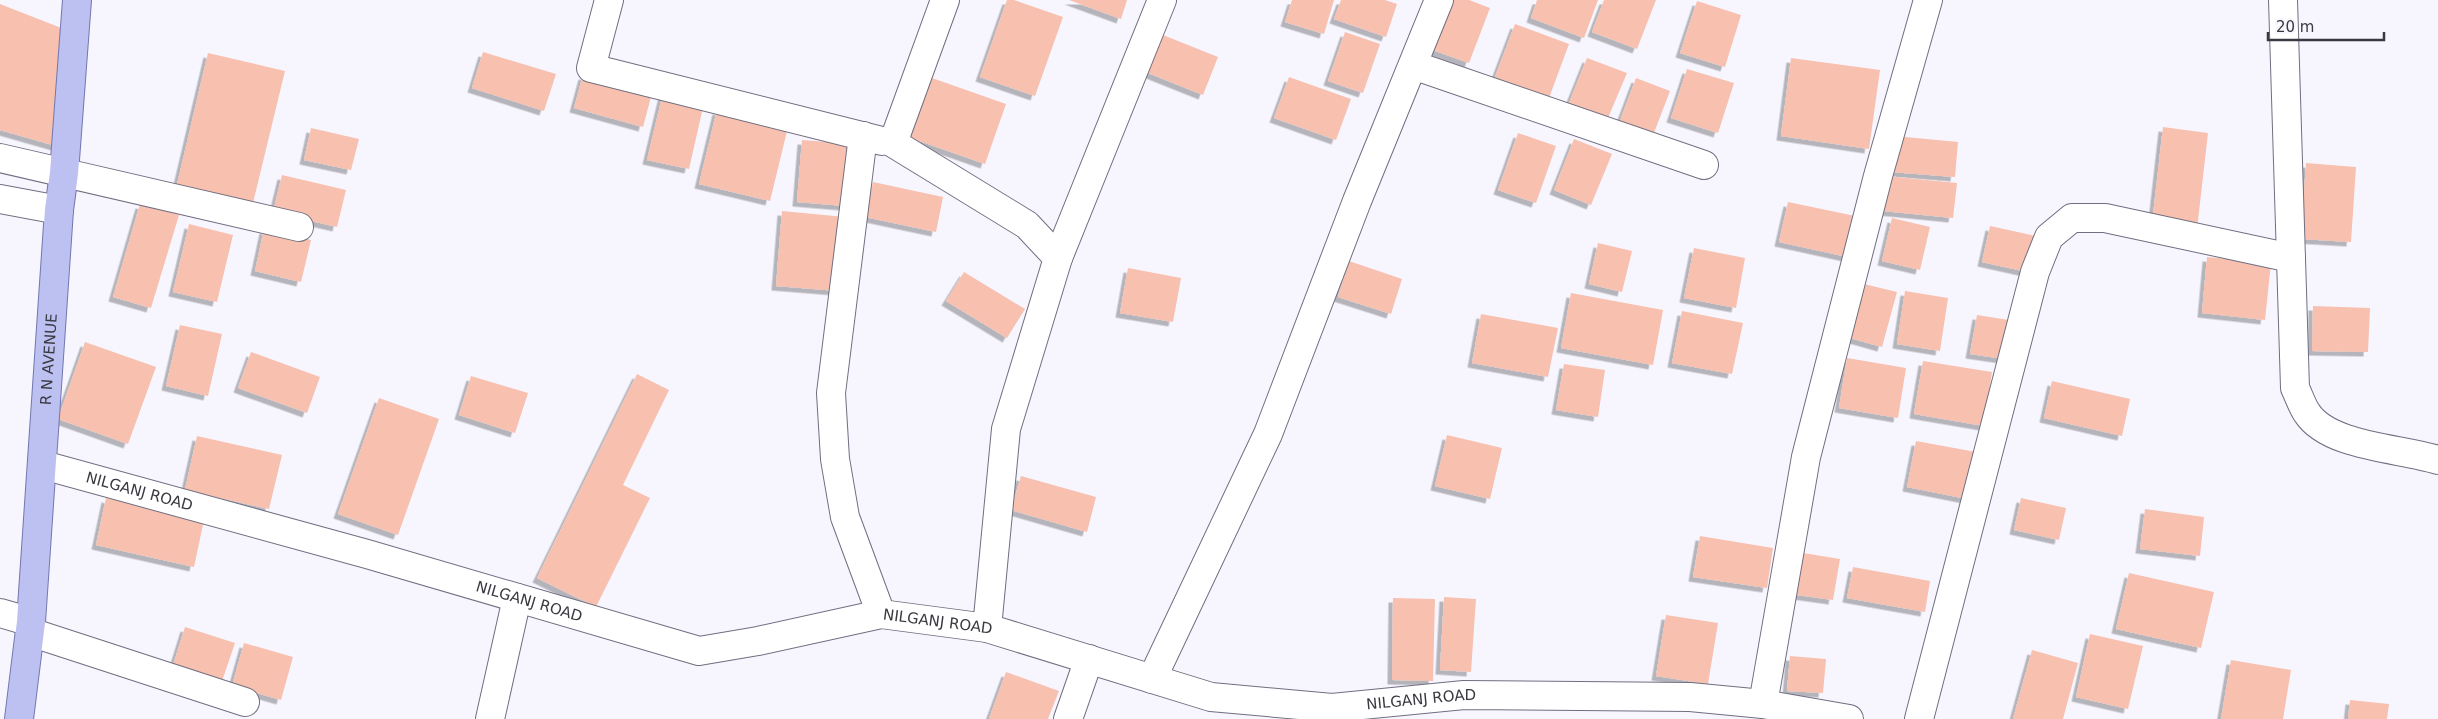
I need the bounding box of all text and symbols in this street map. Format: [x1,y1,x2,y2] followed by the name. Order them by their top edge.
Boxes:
[2268,10,2384,42] scale bar
[2276,18,2314,36] text: 20 m
[37,313,61,406] street label: R N AVENUE
[84,468,195,515] street label: NILGANJ ROAD
[474,577,585,625] street label: NILGANJ ROAD
[882,605,994,638] street label: NILGANJ ROAD
[1365,686,1476,714] street label: NILGANJ ROAD

